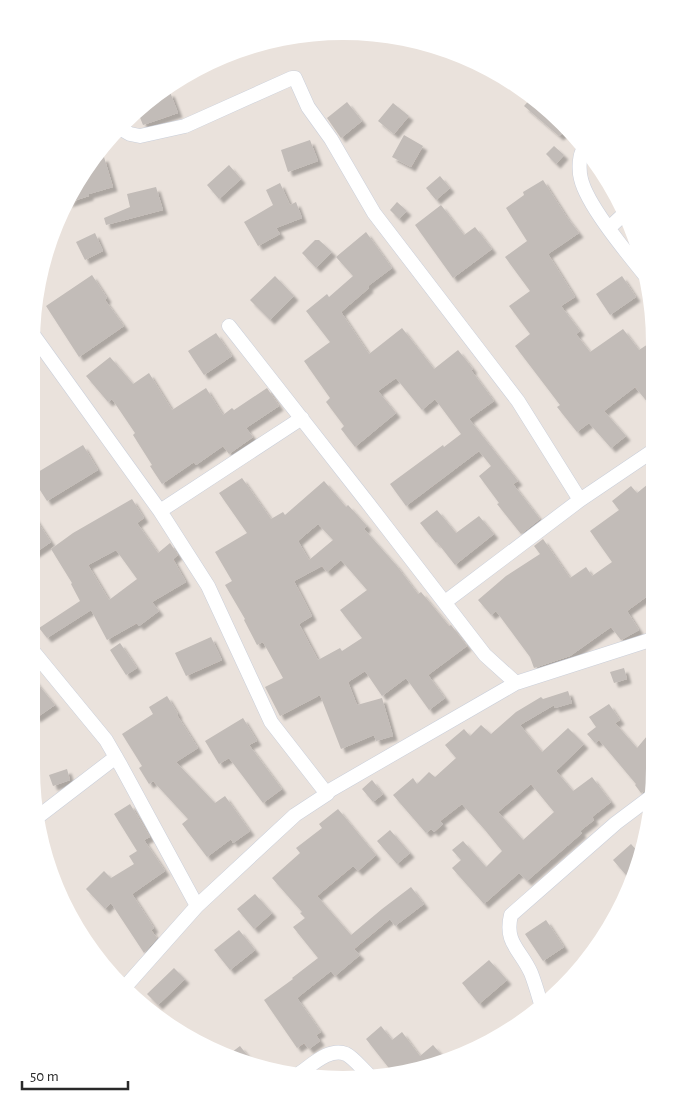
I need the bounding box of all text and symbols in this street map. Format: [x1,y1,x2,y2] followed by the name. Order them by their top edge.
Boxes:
[22,1058,129,1090] scale bar
[30,1069,59,1084] text: 50 m

